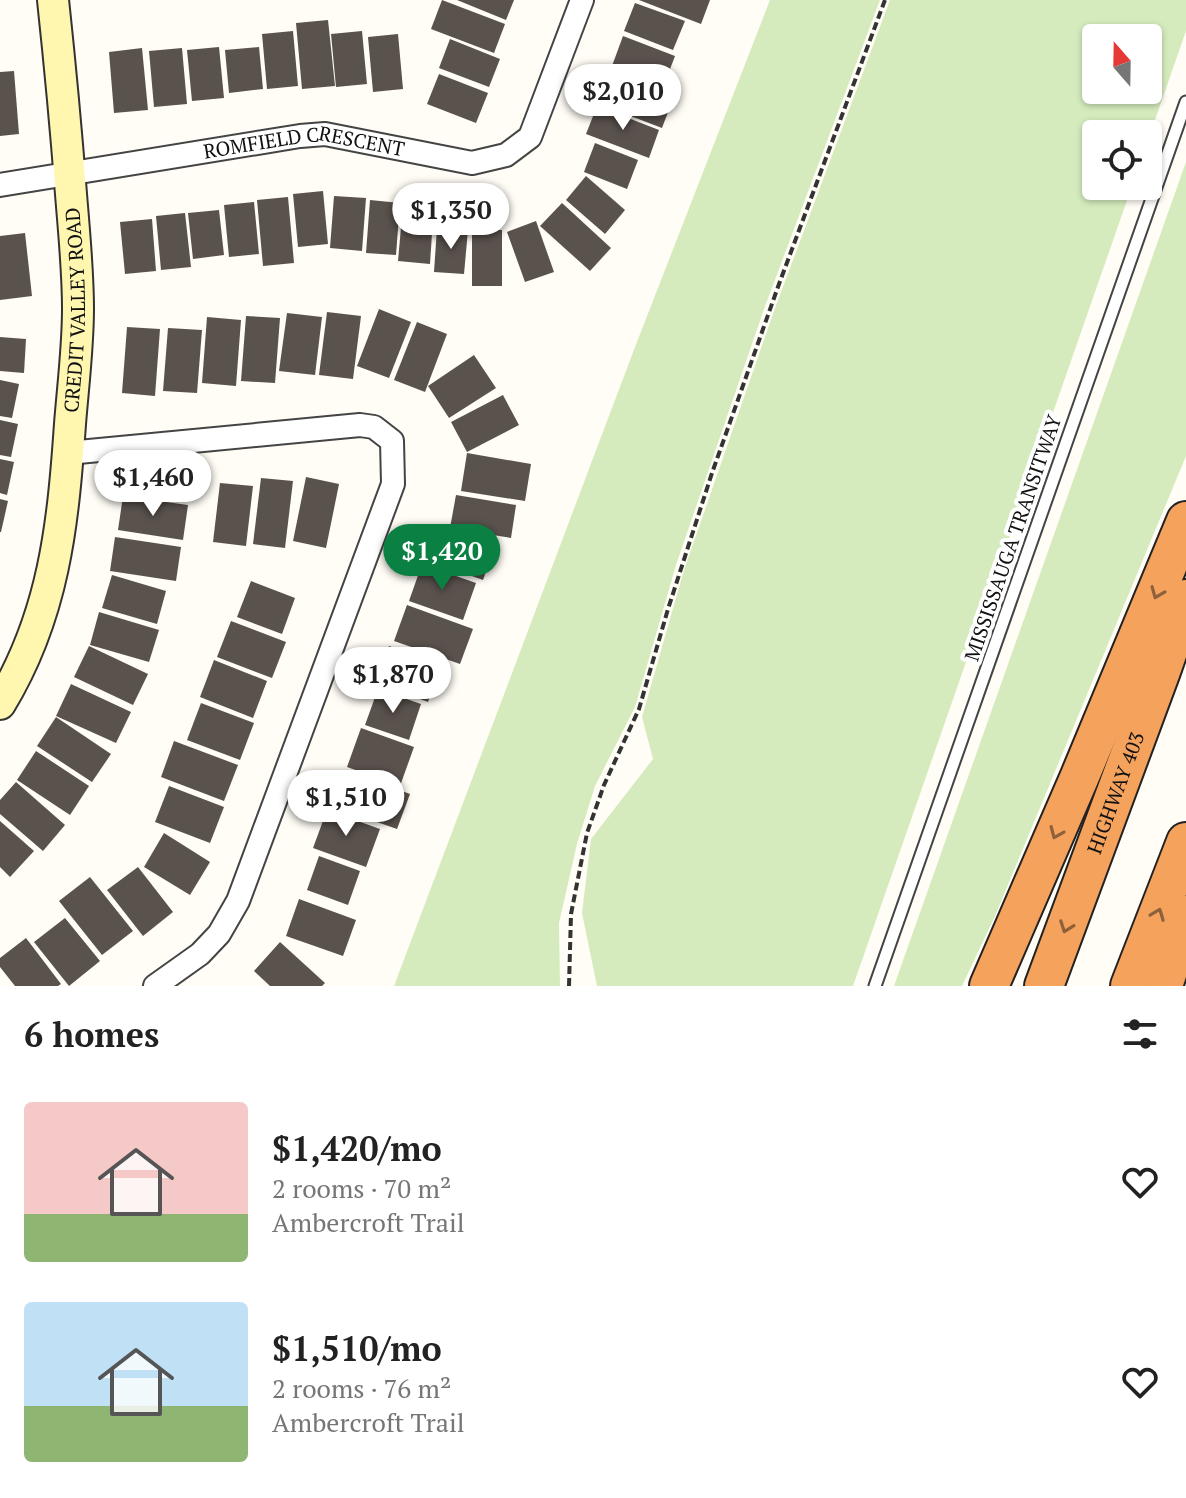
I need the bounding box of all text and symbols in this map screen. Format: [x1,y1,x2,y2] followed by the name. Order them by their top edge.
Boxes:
[1082,24,1162,104] north arrow
[1082,24,1162,200] map controls
[558,64,688,132] pin: $2,010
[582,73,664,107] text: $2,010
[201,119,407,165] street label: ROMFIELD CRESCENT
[1082,120,1162,200] button: locate
[386,183,516,251] pin: $1,350
[410,192,492,226] text: $1,350
[57,206,91,414] street label: CREDIT VALLEY ROAD
[958,411,1067,664] street label: MISSISSAUGA TRANSITWAY
[88,450,218,518] pin: $1,460
[112,459,194,493] text: $1,460
[377,524,507,592] pin: $1,420
[401,533,483,567] text: $1,420
[1150,585,1166,600] one-way arrow
[328,647,458,715] pin: $1,870
[352,656,434,690] text: $1,870
[1080,728,1150,858] street label: HIGHWAY 403
[281,770,411,838] pin: $1,510
[305,779,387,813] text: $1,510
[1050,825,1066,839] one-way arrow
[1148,908,1165,922] one-way arrow
[1059,919,1076,933] one-way arrow
[24,1012,159,1057] text: 6 homes
[1118,1012,1162,1056] icon: filters
[272,1126,442,1171] text: $1,420/mo
[88,1134,184,1230] icon: home
[1118,1160,1162,1204] icon: heart
[272,1171,451,1205] text: 2 rooms · 70 m²
[272,1205,465,1239] text: Ambercroft Trail
[272,1326,442,1371] text: $1,510/mo
[88,1334,184,1430] icon: home
[1118,1360,1162,1404] icon: heart
[272,1371,451,1405] text: 2 rooms · 76 m²
[272,1405,465,1439] text: Ambercroft Trail

